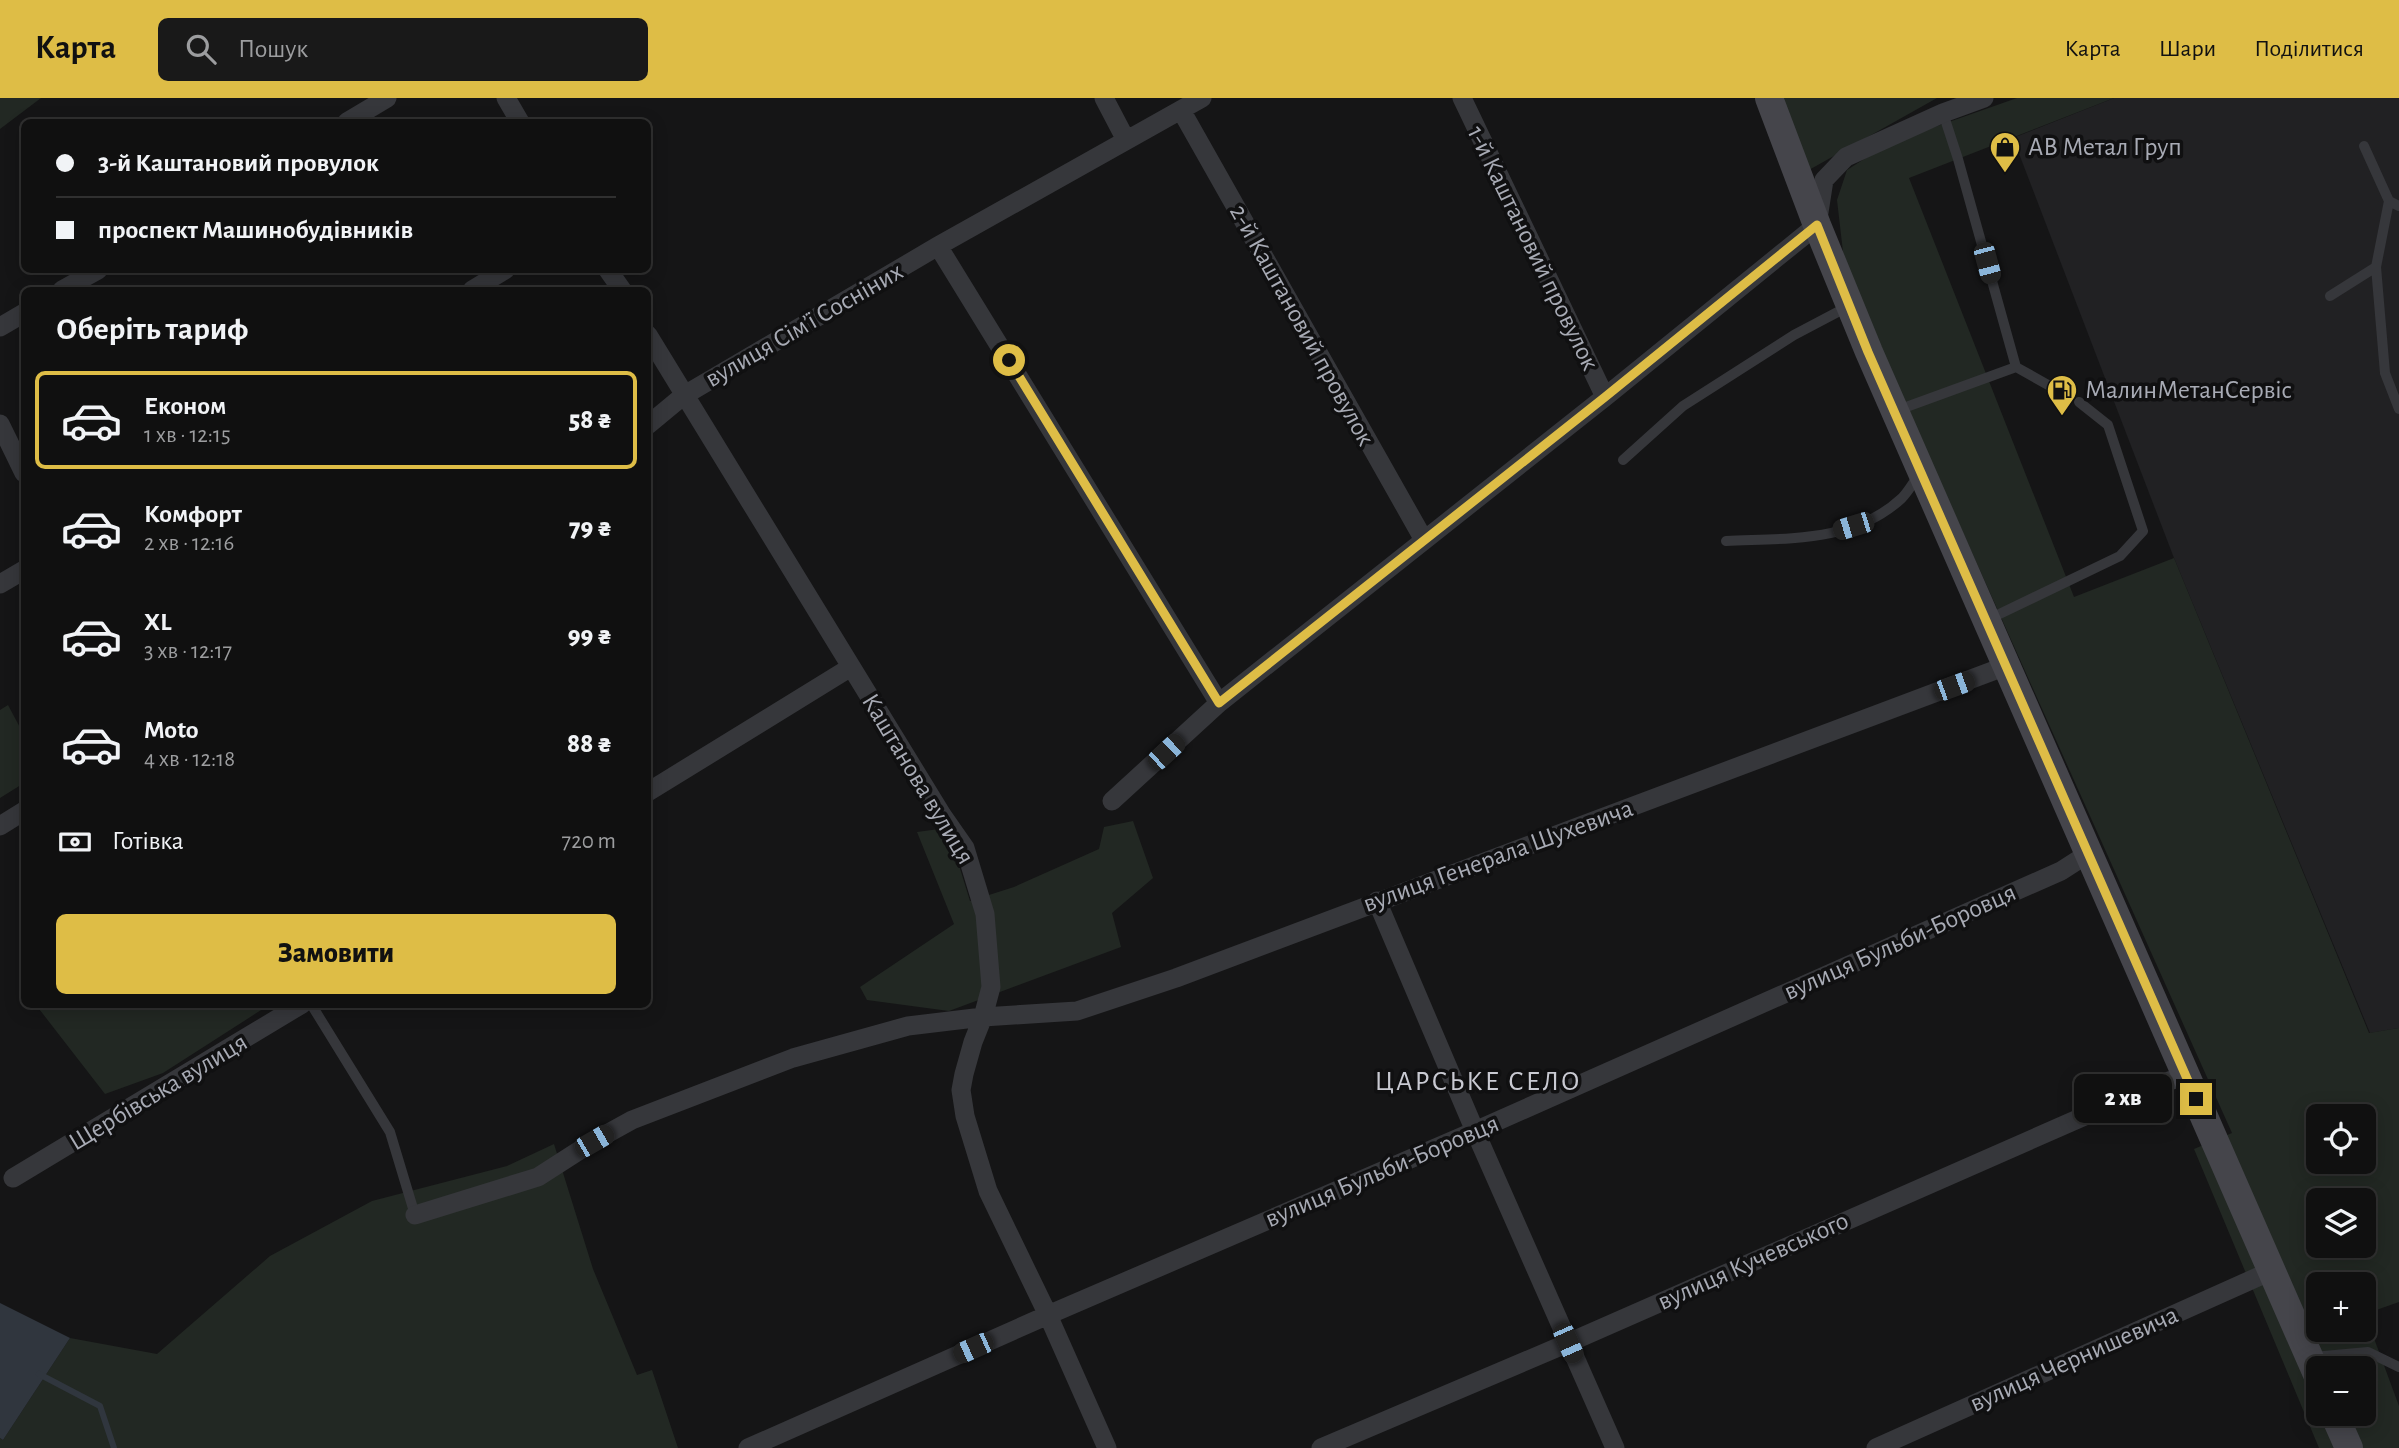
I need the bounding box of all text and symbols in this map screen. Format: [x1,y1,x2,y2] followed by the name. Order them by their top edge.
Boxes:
[158,18,648,81] search box
[182,30,220,68] icon: search
[35,32,116,65] text: Карта
[238,36,308,62] text: Пошук
[2064,37,2121,61] text: Карта
[2159,37,2216,61] text: Шари
[2254,37,2364,61] text: Поділитися
[1463,122,1604,374] street label: 1-й Каштановий провулок
[1988,130,2022,174] shop icon: АВ Метал Груп
[2028,134,2182,160] place label: АВ Метал Груп
[98,150,379,176] text: 3-й Каштановий провулок
[1225,200,1379,450] street label: 2-й Каштановий провулок
[98,217,413,243] text: проспект Машинобудівників
[1972,240,2003,286] car
[701,258,907,392] street label: вулиця Сім’ї Сосніних
[56,313,248,345] text: Оберіть тариф
[993,344,1025,376] route start
[2045,373,2079,417] fuel station icon: МалинМетанСервіс
[2085,377,2292,403] place label: МалинМетанСервіс
[60,389,123,452] icon: car
[144,393,226,419] text: Економ
[569,407,612,433] text: 58 ₴
[144,424,231,447] text: 1 хв · 12:15
[60,497,123,560] icon: car
[144,501,242,527] text: Комфорт
[1830,510,1877,542] car
[569,515,612,541] text: 79 ₴
[144,532,234,555] text: 2 хв · 12:16
[60,605,123,668] icon: car
[144,609,171,635] text: XL
[568,623,612,649] text: 99 ₴
[144,640,232,663] text: 3 хв · 12:17
[1931,669,1978,703] car
[857,689,979,869] street label: Каштанова вулиця
[60,713,123,776] icon: car
[144,717,199,743] text: Moto
[1144,730,1189,774] car
[567,731,612,757] text: 88 ₴
[144,748,235,771] text: 4 хв · 12:18
[1360,795,1637,917] street label: вулиця Генерала Шухевича
[56,823,94,861] icon: cash
[112,828,184,854] text: Готівка
[562,830,616,853] text: 720 m
[1780,879,2020,1005] street label: вулиця Бульби-Боровця
[56,914,616,994] button: Замовити
[64,1029,252,1155] street label: Щербівська вулиця
[1374,1068,1582,1096] district label: ЦАРСЬКЕ СЕЛО
[2074,1074,2172,1124] callout: 2 хв
[2180,1083,2212,1115] route end
[2105,1087,2141,1110] text: 2 хв
[2306,1104,2376,1426] map controls
[2306,1104,2376,1174] button: locate
[1261,1110,1503,1232] street label: вулиця Бульби-Боровця
[571,1121,618,1161] car
[2306,1188,2376,1258] button: layers
[1654,1207,1852,1315] street label: вулиця Кучевського
[2306,1272,2376,1342] button: +
[1966,1301,2182,1417] street label: вулиця Чернишевича
[1550,1320,1587,1366] car
[950,1330,997,1366] car
[2306,1356,2376,1426] button: −

